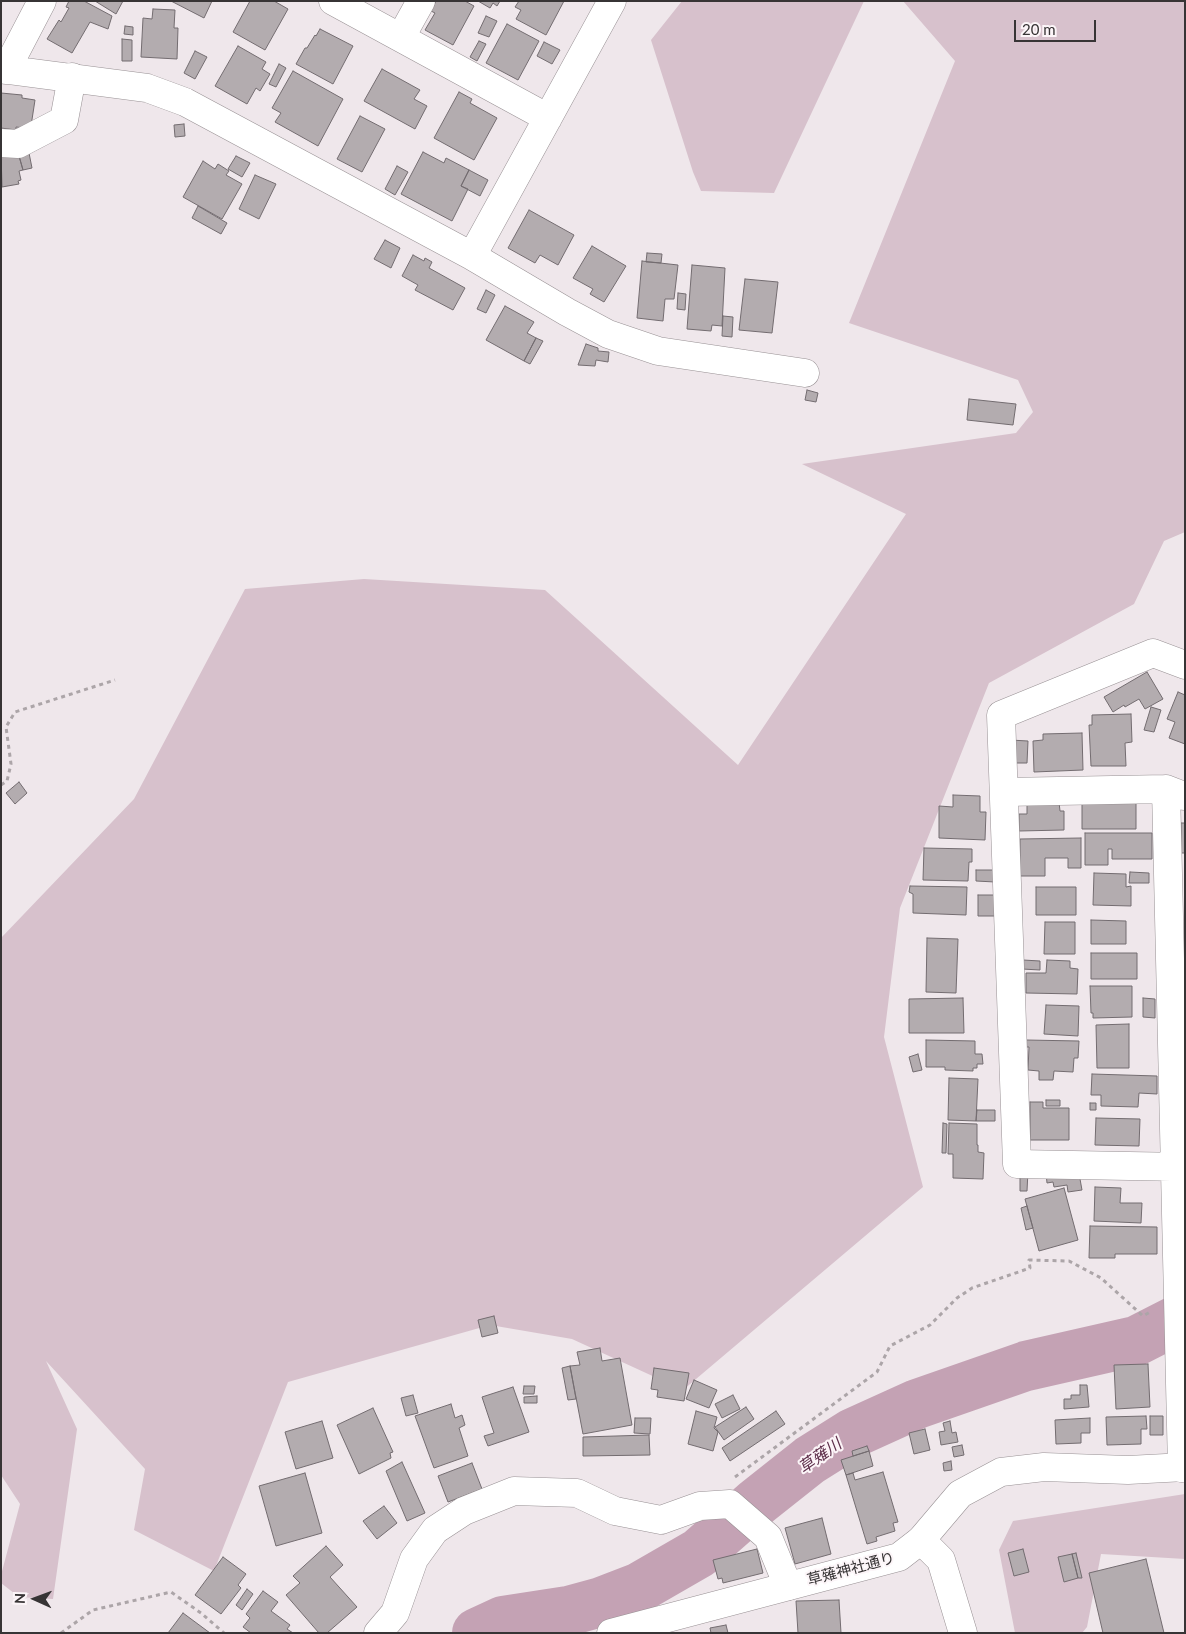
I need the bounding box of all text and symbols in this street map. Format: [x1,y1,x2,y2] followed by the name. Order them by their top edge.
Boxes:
[1016,10,1098,42] scale bar
[1022,20,1056,38] text: 20 m
[795,1434,845,1478] water label: 草薙川
[805,1549,897,1589] street label: 草薙神社通り
[10,1574,60,1624] north arrow
[11,1593,28,1604] text: N

